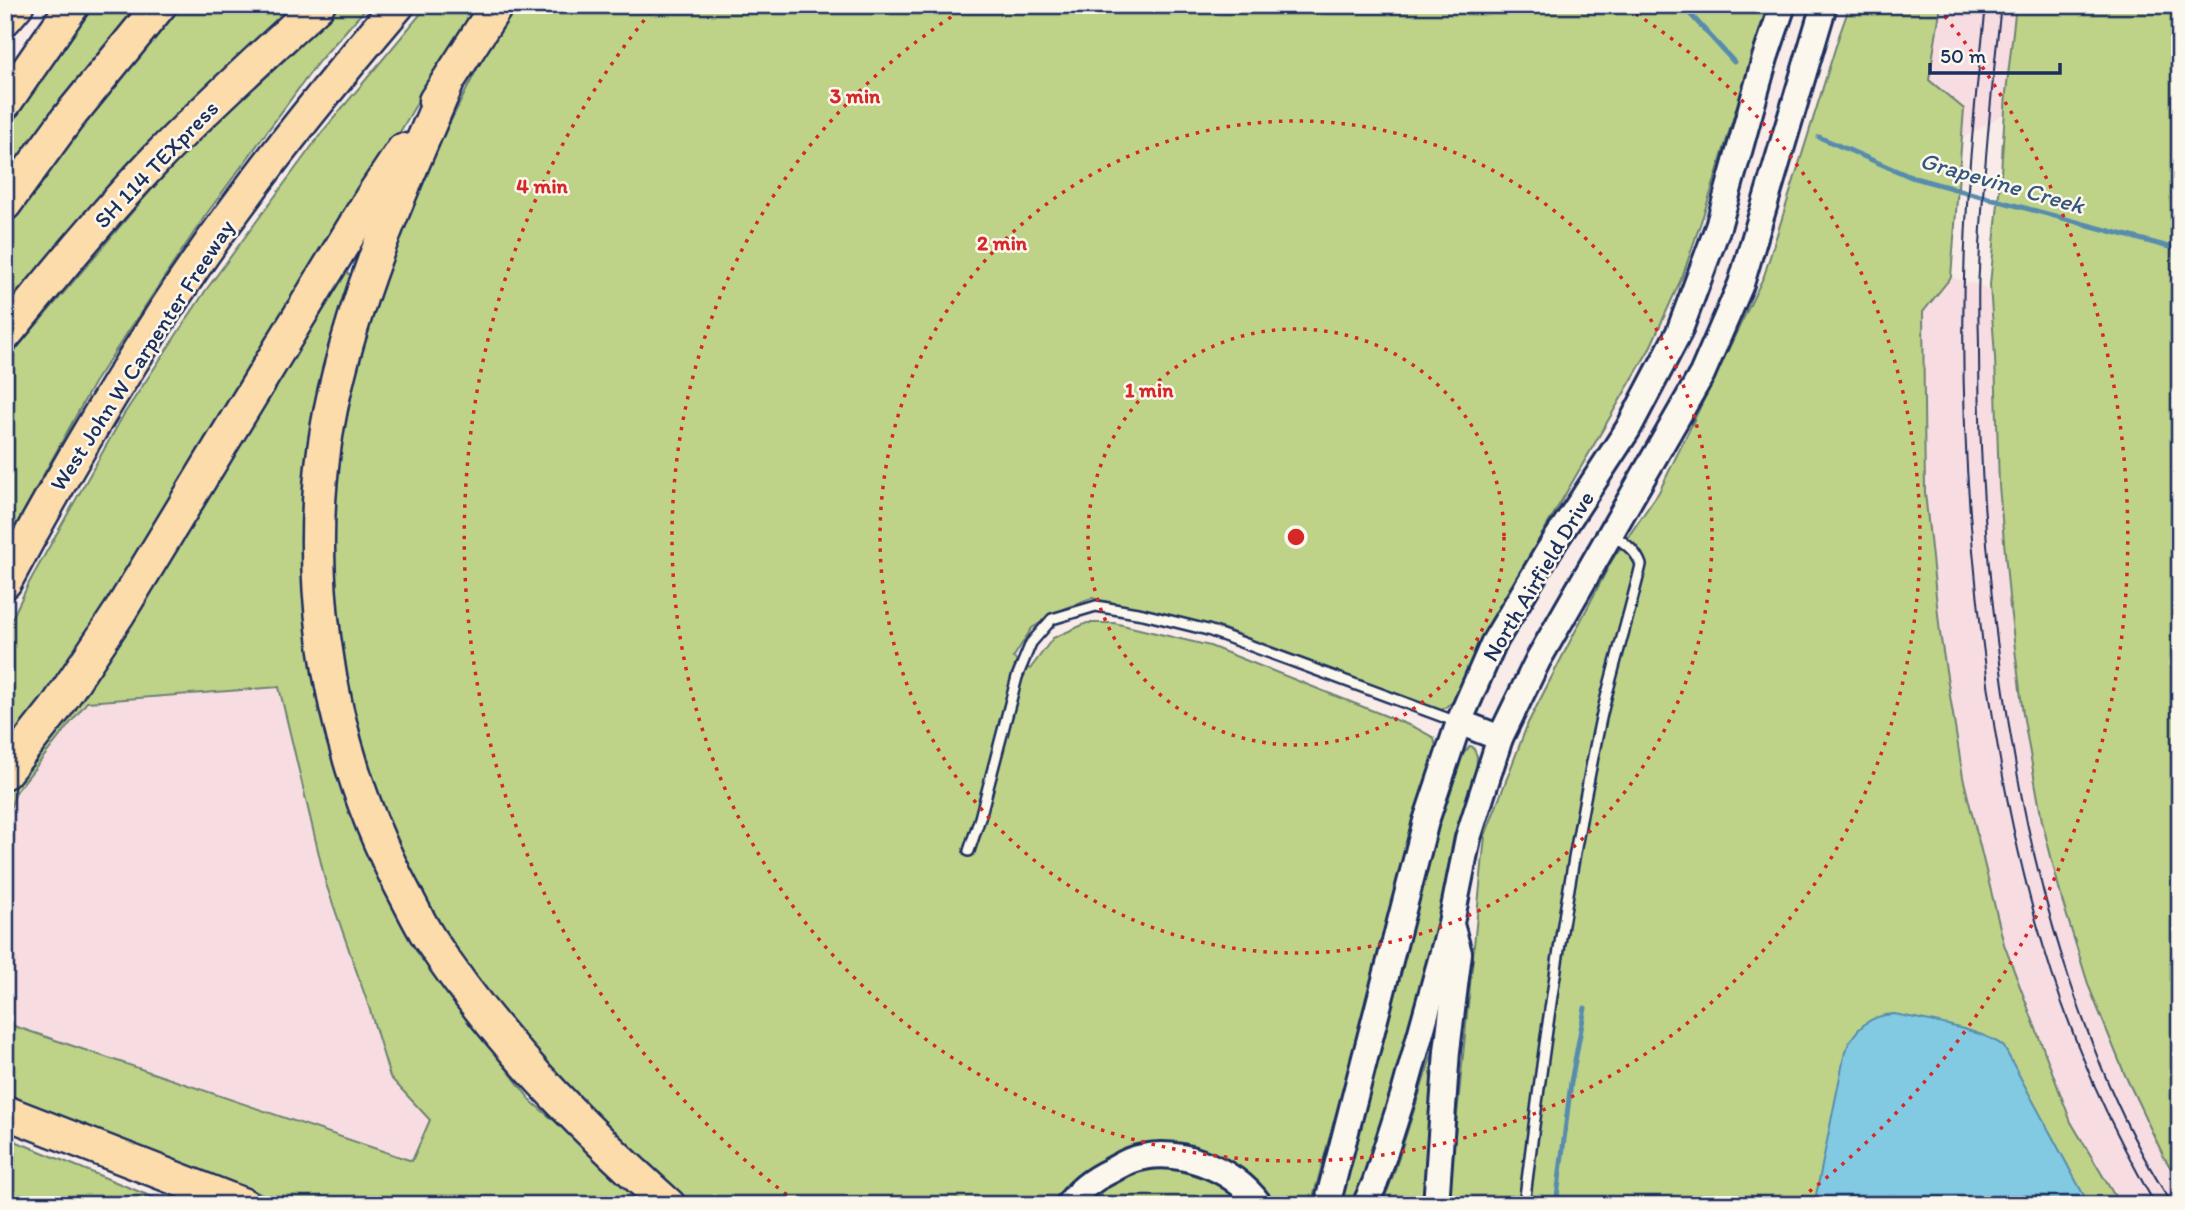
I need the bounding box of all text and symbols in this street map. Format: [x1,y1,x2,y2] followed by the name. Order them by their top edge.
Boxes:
[1930,32,2059,76] scale bar
[1940,43,1987,68] text: 50 m
[830,83,881,108] text: 3 min
[88,94,224,234] street label: SH 114 TEXpress
[1917,145,2089,220] water label: Grapevine Creek
[516,173,569,198] text: 4 min
[44,214,240,496] street label: West John W Carpenter Freeway
[977,230,1028,255] text: 2 min
[1125,377,1174,402] text: 1 min
[1476,486,1600,666] street label: North Airfield Drive
[1284,525,1308,549] centre of rings

